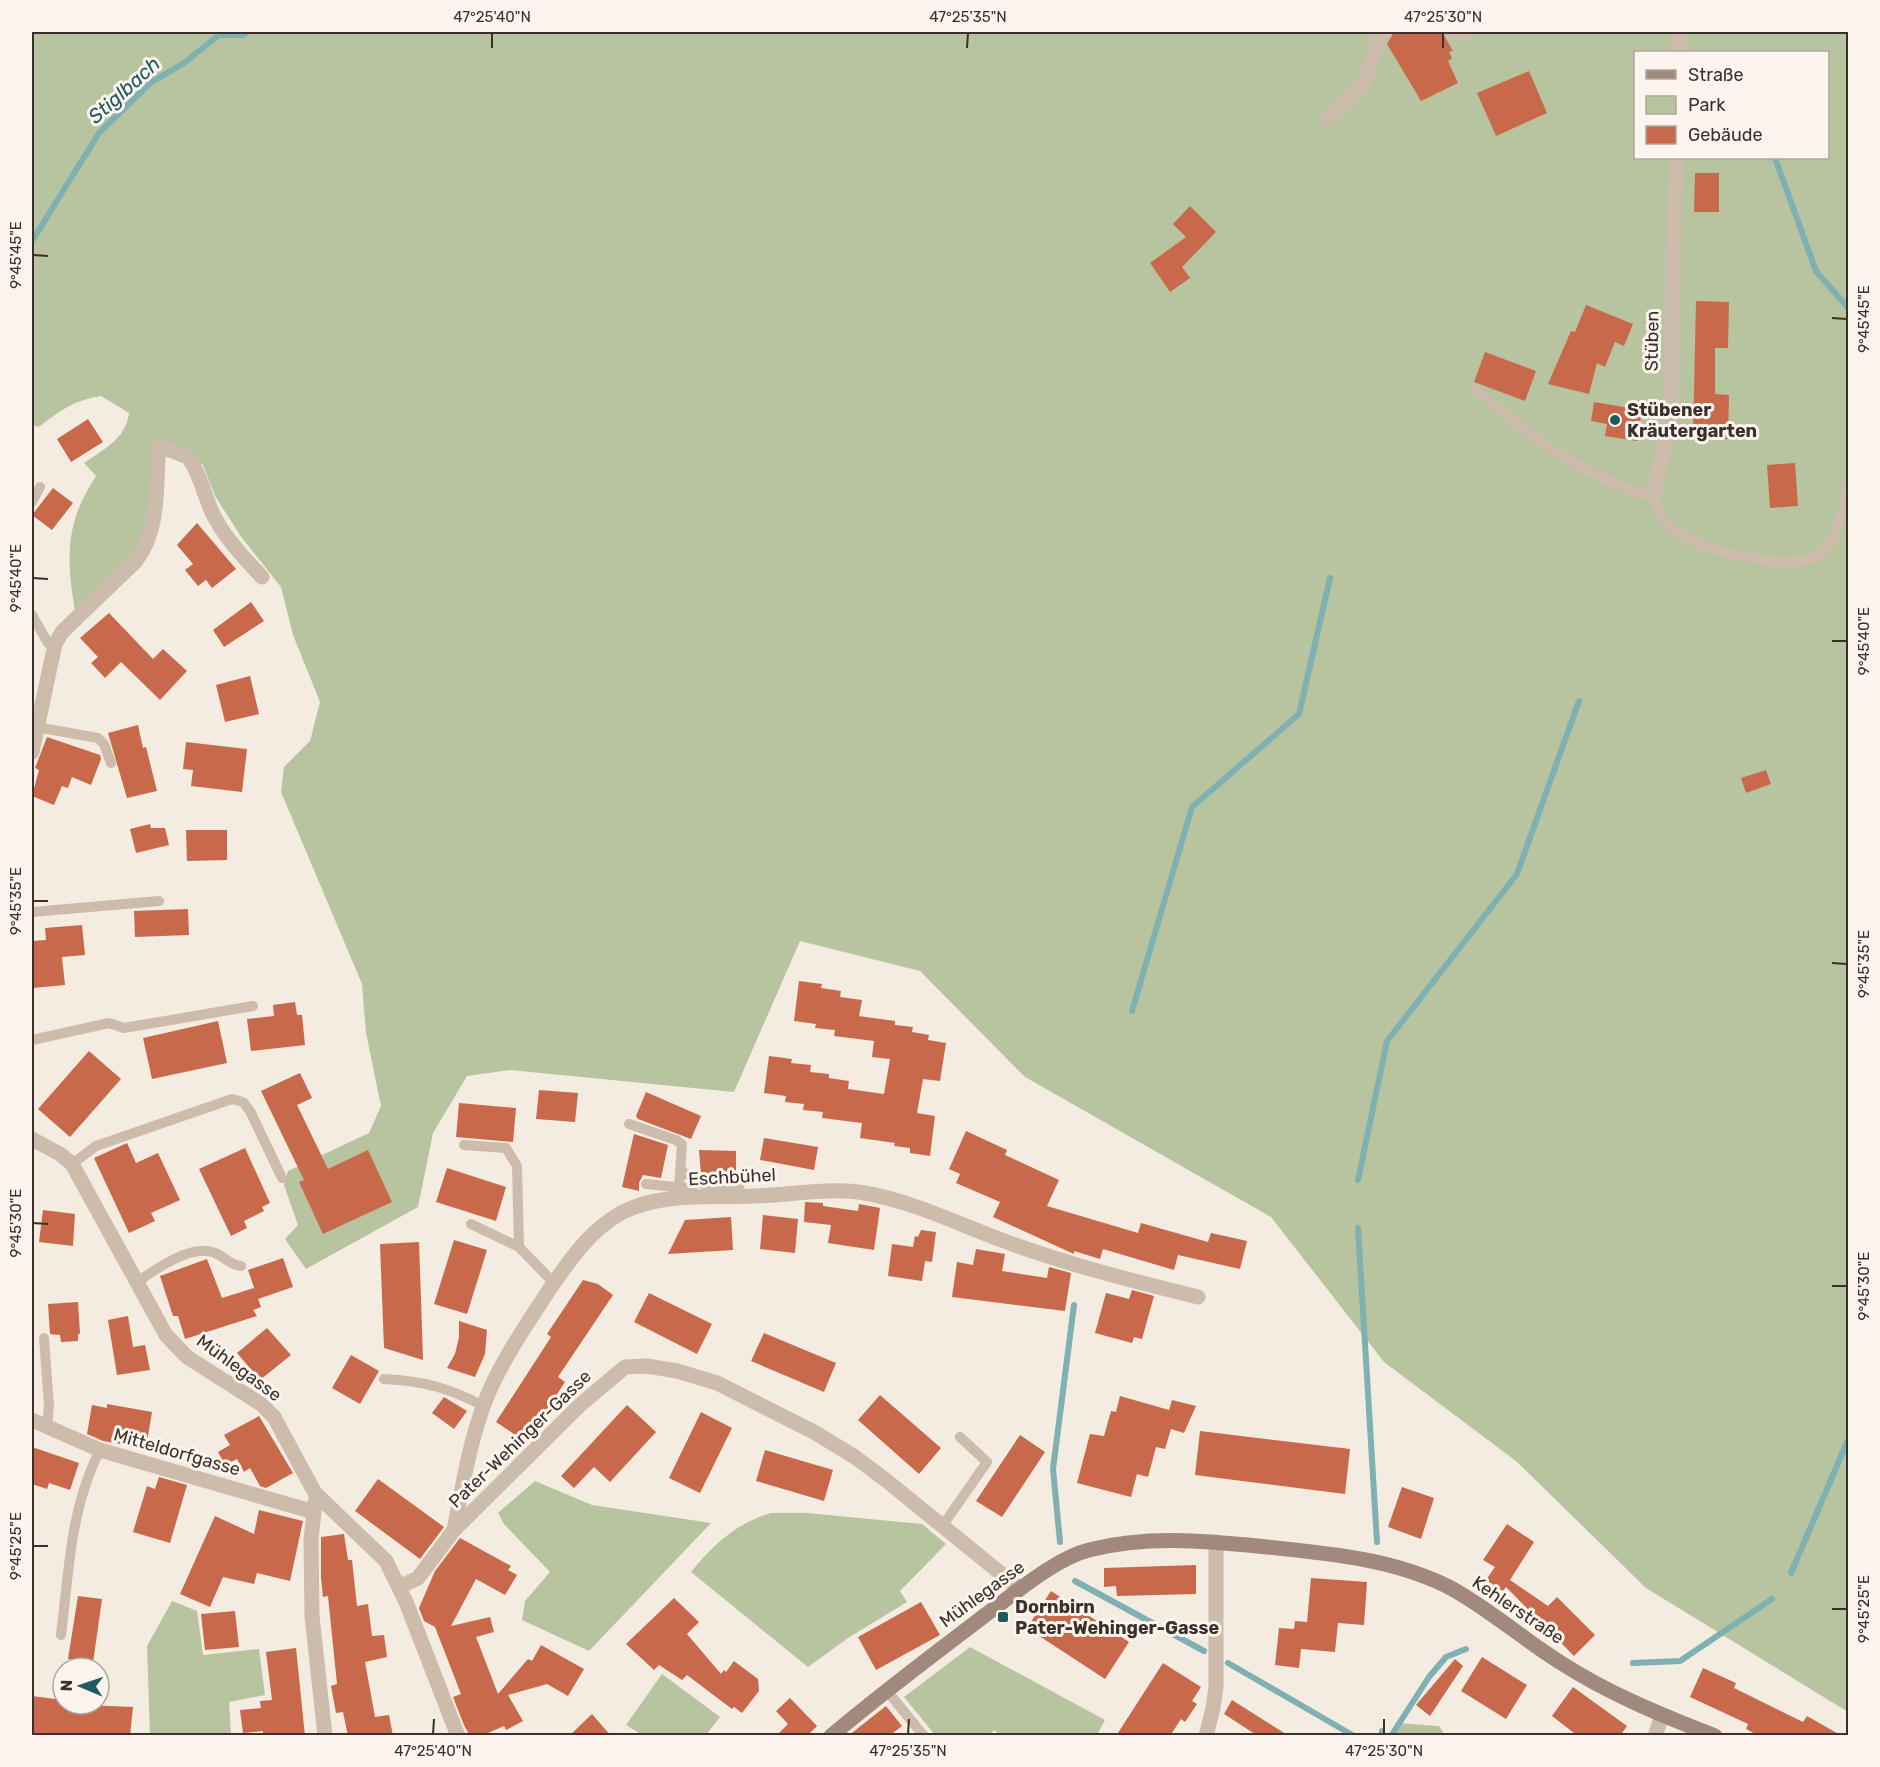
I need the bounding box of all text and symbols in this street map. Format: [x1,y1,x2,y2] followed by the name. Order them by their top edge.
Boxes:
[453,8,531,26] text: 47°25'40"N
[929,8,1007,26] text: 47°25'35"N
[1404,8,1482,26] text: 47°25'30"N
[83,51,165,129] water label: Stiglbach
[1634,51,1829,159] legend
[1688,64,1744,86] text: Straße
[1688,94,1726,116] text: Park
[1688,124,1763,146] text: Gebäude
[7,221,25,289] text: 9°45'45"E
[1855,285,1873,353] text: 9°45'45"E
[1640,310,1664,372] street label: Stüben
[1627,399,1757,442] place label: Stübener Kräutergarten
[1608,413,1622,427] marker: Stübener Kräutergarten
[7,544,25,612] text: 9°45'40"E
[1855,607,1873,675] text: 9°45'40"E
[7,867,25,935] text: 9°45'35"E
[1855,930,1873,998] text: 9°45'35"E
[688,1164,776,1190] street label: Eschbühel
[7,1189,25,1257] text: 9°45'30"E
[1855,1252,1873,1320] text: 9°45'30"E
[192,1330,286,1406] street label: Mühlegasse
[444,1365,596,1513] street label: Pater-Wehinger-Gasse
[111,1423,243,1481] street label: Mitteldorfgasse
[7,1512,25,1580] text: 9°45'25"E
[935,1556,1029,1632] street label: Mühlegasse
[1468,1571,1568,1649] street label: Kehlerstraße
[1855,1575,1873,1643] text: 9°45'25"E
[1015,1596,1220,1639] place label: Dornbirn Pater-Wehinger-Gasse
[996,1610,1010,1624] marker: Dornbirn Pater-Wehinger-Gasse
[51,1656,111,1716] north arrow
[57,1679,76,1692] text: N
[394,1742,472,1760] text: 47°25'40"N
[869,1742,947,1760] text: 47°25'35"N
[1345,1742,1423,1760] text: 47°25'30"N

